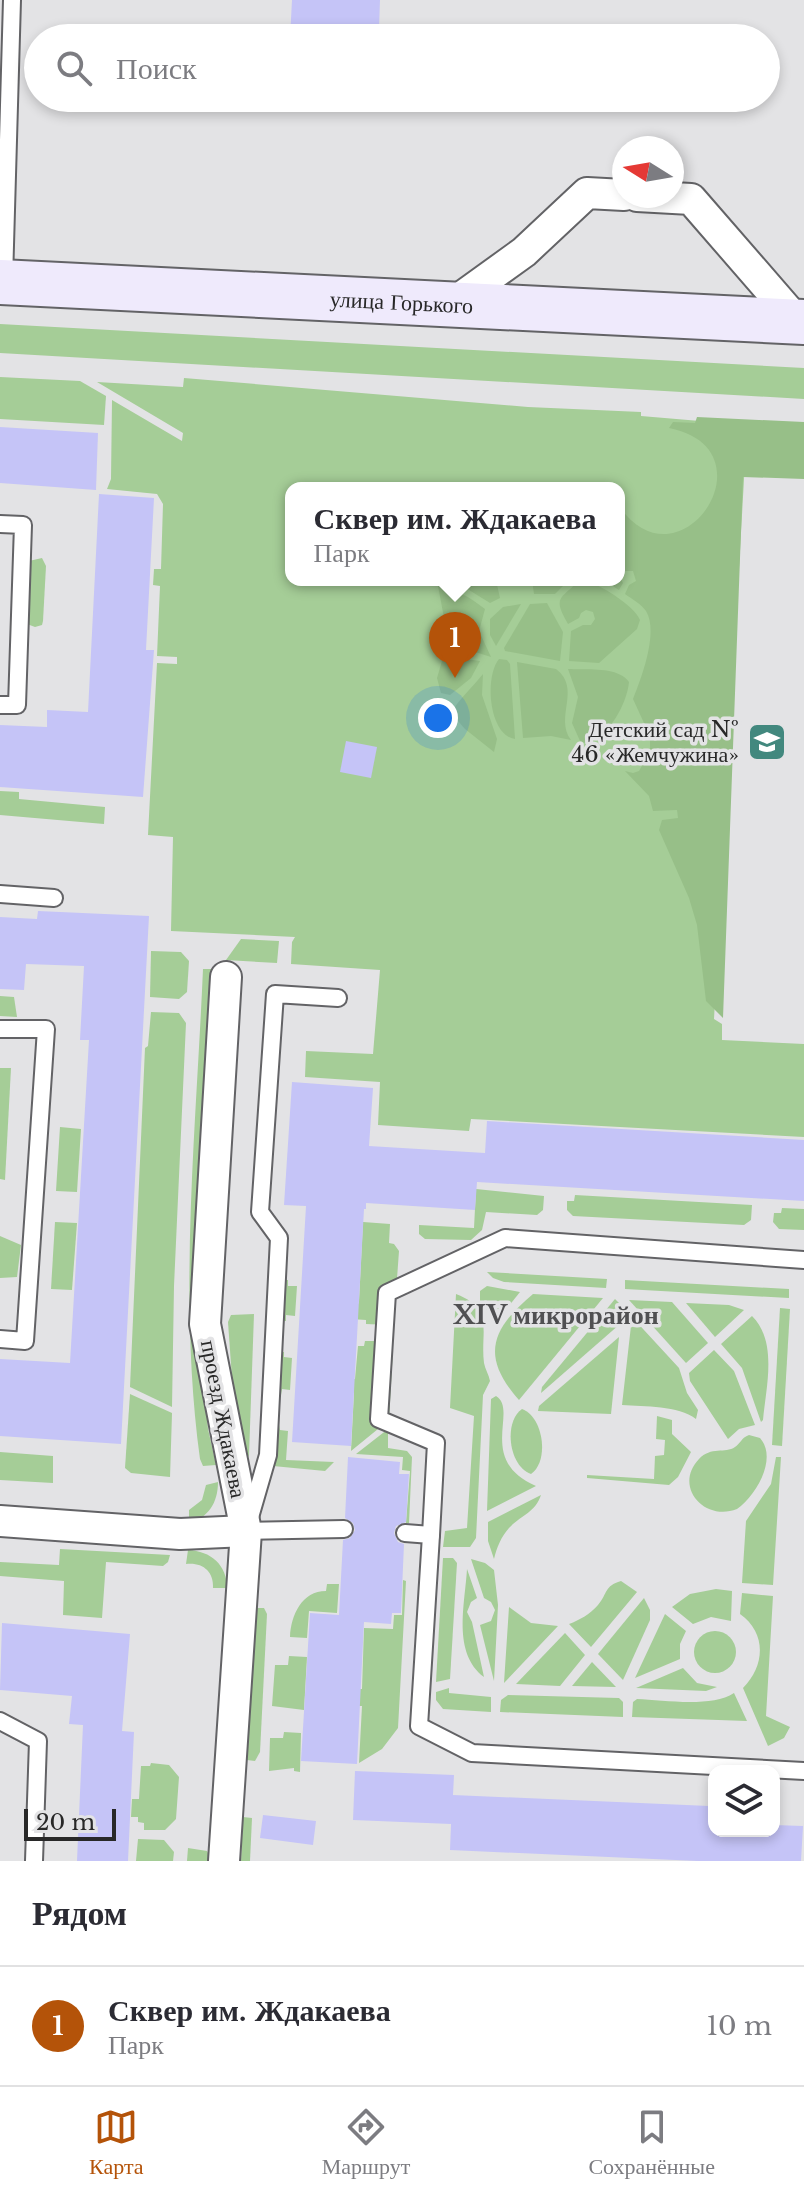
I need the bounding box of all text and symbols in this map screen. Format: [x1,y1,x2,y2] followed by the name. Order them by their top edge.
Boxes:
[24,24,780,112] search box
[52,46,96,90] icon: search
[116,50,197,87] text: Поиск
[612,136,684,208] north arrow
[329,285,474,320] street label: улица Горького
[285,482,625,586] popup
[314,500,596,537] text: Сквер им. Ждакаева
[314,537,370,569] text: Парк
[429,612,481,678] pin: 1
[418,698,458,738] your location
[572,716,739,768] place label: Детский сад № 46 «Жемчужина»
[746,721,788,763] school or university icon: Детский сад № 46 «Жемчужина»
[452,1299,659,1331] district label: XIV микрорайон
[195,1338,252,1501] street label: проезд Ждакаева
[708,1765,780,1837] map controls
[708,1765,780,1837] button: layers
[24,1805,116,1841] scale bar
[36,1809,95,1836] text: 20 m
[32,1892,127,1934] text: Рядом
[108,1992,391,2029] text: Сквер им. Ждакаева
[52,2010,64,2042] text: 1
[706,2010,772,2042] text: 10 m
[108,2029,164,2061] text: Парк
[89,2105,144,2180] tab: Карта
[322,2105,410,2180] tab: Маршрут
[588,2105,715,2180] tab: Сохранённые

